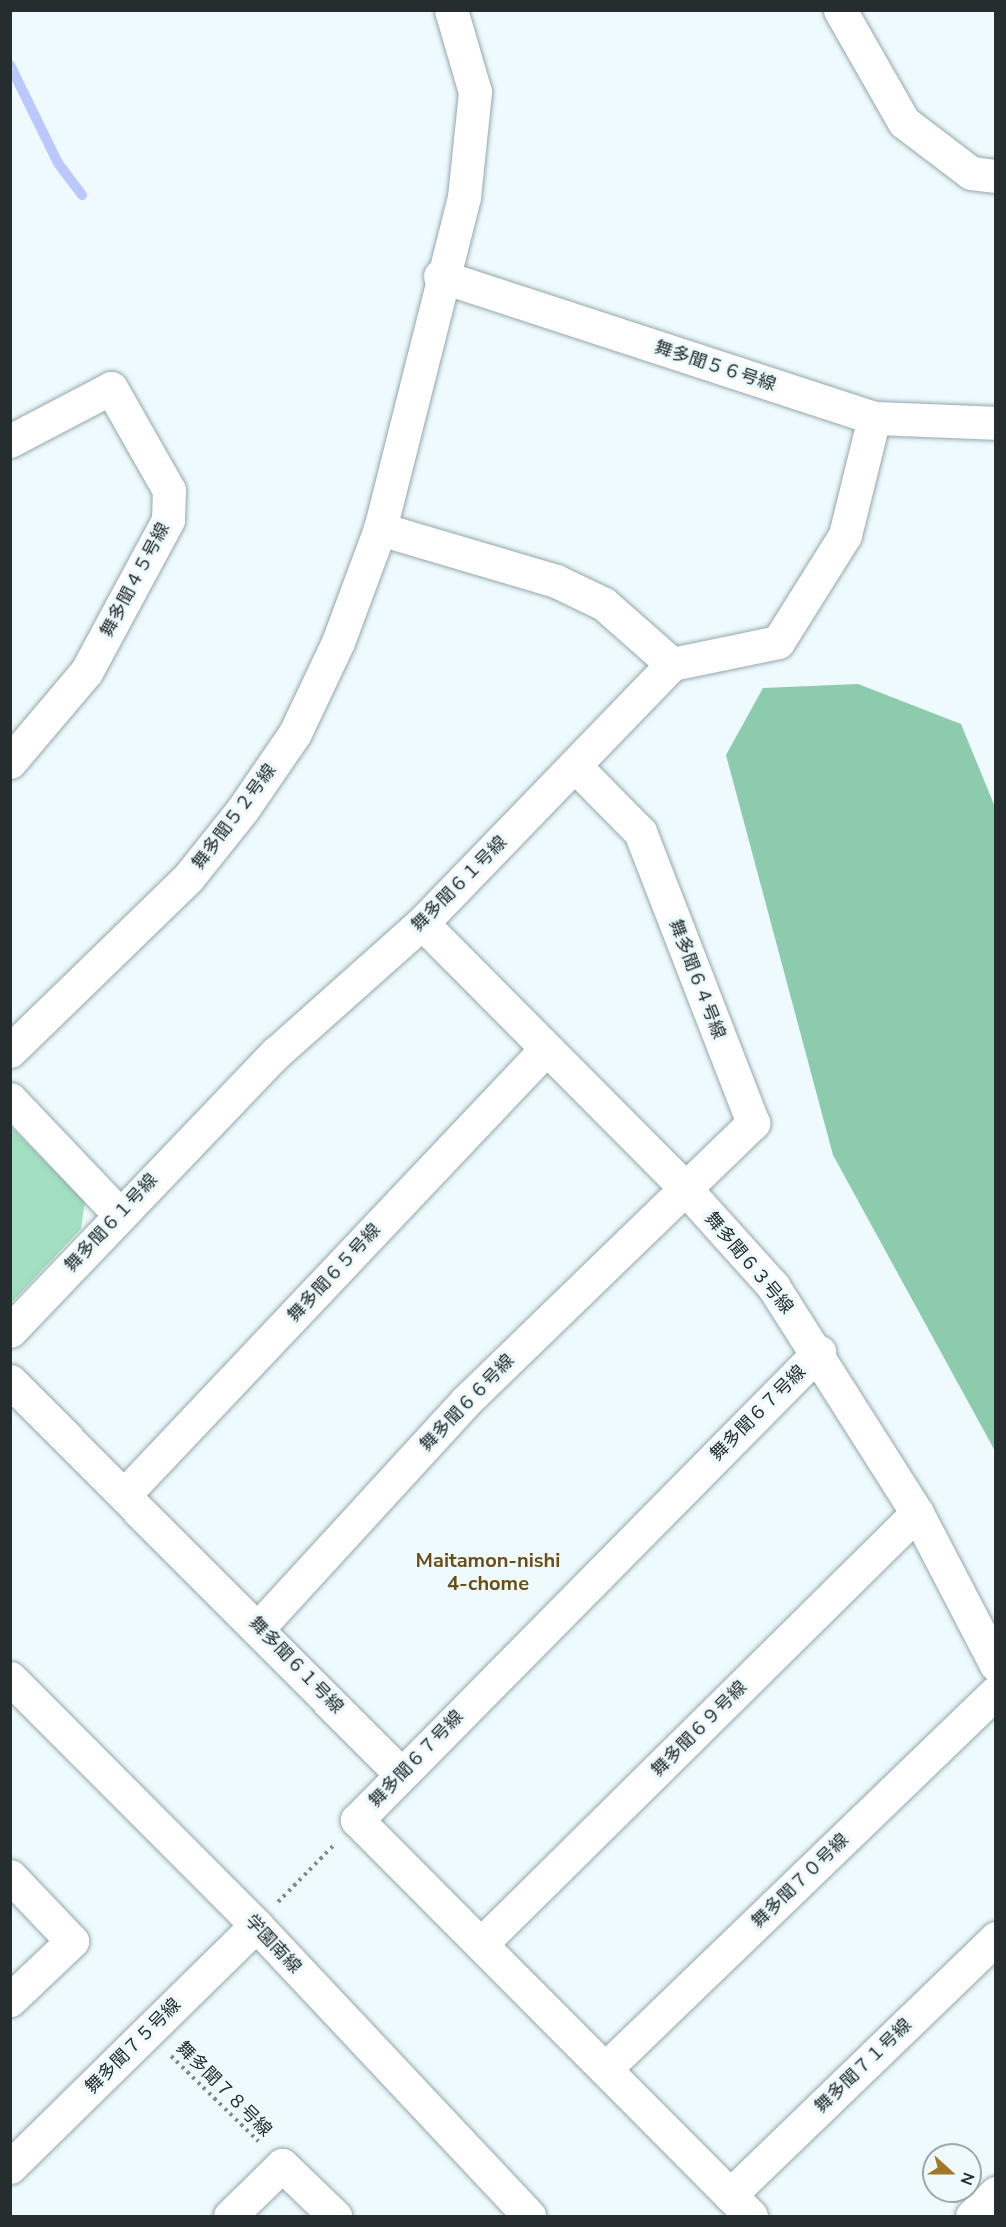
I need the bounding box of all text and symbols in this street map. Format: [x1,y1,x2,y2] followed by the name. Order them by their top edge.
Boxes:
[652,336,778,396] street label: 舞多聞５６号線
[96,519,174,641] street label: 舞多聞４５号線
[187,760,281,874] street label: 舞多聞５２号線
[407,832,511,936] street label: 舞多聞６１号線
[664,916,730,1042] street label: 舞多聞６４号線
[60,1170,162,1276] street label: 舞多聞６１号線
[700,1208,798,1318] street label: 舞多聞６３号線
[283,1220,385,1326] street label: 舞多聞６５号線
[415,1350,519,1456] street label: 舞多聞６６号線
[706,1361,810,1465] street label: 舞多聞６７号線
[416,1548,560,1595] district label: Maitamon-nishi 4-chome
[244,1612,348,1718] street label: 舞多聞６１号線
[647,1677,751,1781] street label: 舞多聞６９号線
[364,1706,468,1812] street label: 舞多聞６７号線
[747,1829,853,1933] street label: 舞多聞７０号線
[241,1910,305,1978] street label: 学園南線
[81,1994,185,2098] street label: 舞多聞７５号線
[810,2014,916,2118] street label: 舞多聞７１号線
[172,2037,276,2141] street label: 舞多聞７８号線
[922,2143,982,2203] north arrow
[955,2169,979,2188] text: N

